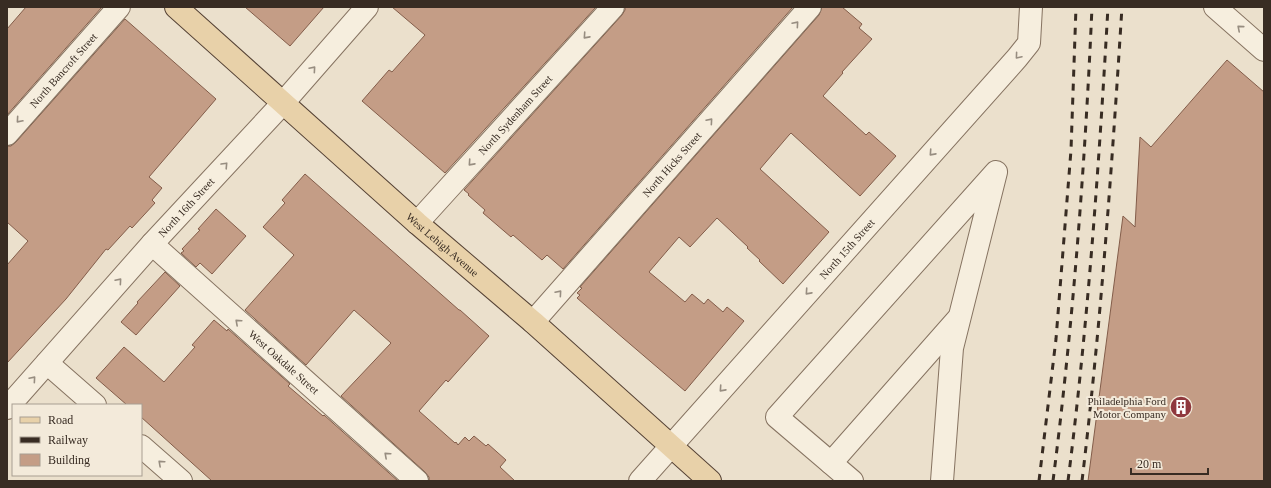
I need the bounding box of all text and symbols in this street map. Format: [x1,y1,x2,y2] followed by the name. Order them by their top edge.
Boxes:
[791,21,798,29] one-way arrow
[1237,26,1244,33] one-way arrow
[27,30,99,110] street label: North Bancroft Street
[584,31,591,39] one-way arrow
[1016,51,1023,59] one-way arrow
[308,66,315,73] one-way arrow
[476,73,554,157] street label: North Sydenham Street
[17,115,24,123] one-way arrow
[705,119,712,126] one-way arrow
[640,129,703,199] street label: North Hicks Street
[930,149,937,156] one-way arrow
[469,159,476,166] one-way arrow
[220,162,227,169] one-way arrow
[156,175,217,239] street label: North 16th Street
[404,210,481,279] street label: West Lehigh Avenue
[817,216,877,281] street label: North 15th Street
[114,279,121,286] one-way arrow
[806,287,813,295] one-way arrow
[554,290,561,297] one-way arrow
[236,319,243,326] one-way arrow
[247,328,321,396] street label: West Oakdale Street
[28,376,35,383] one-way arrow
[719,385,726,392] one-way arrow
[1168,394,1194,420] building icon: Philadelphia Ford Motor Company
[1087,395,1166,420] place label: Philadelphia Ford Motor Company
[12,404,142,476] legend
[48,413,73,427] text: Road
[48,433,88,447] text: Railway
[1131,450,1208,476] scale bar
[48,453,90,467] text: Building
[385,453,392,460] one-way arrow
[1137,457,1162,471] text: 20 m
[158,461,166,468] one-way arrow

